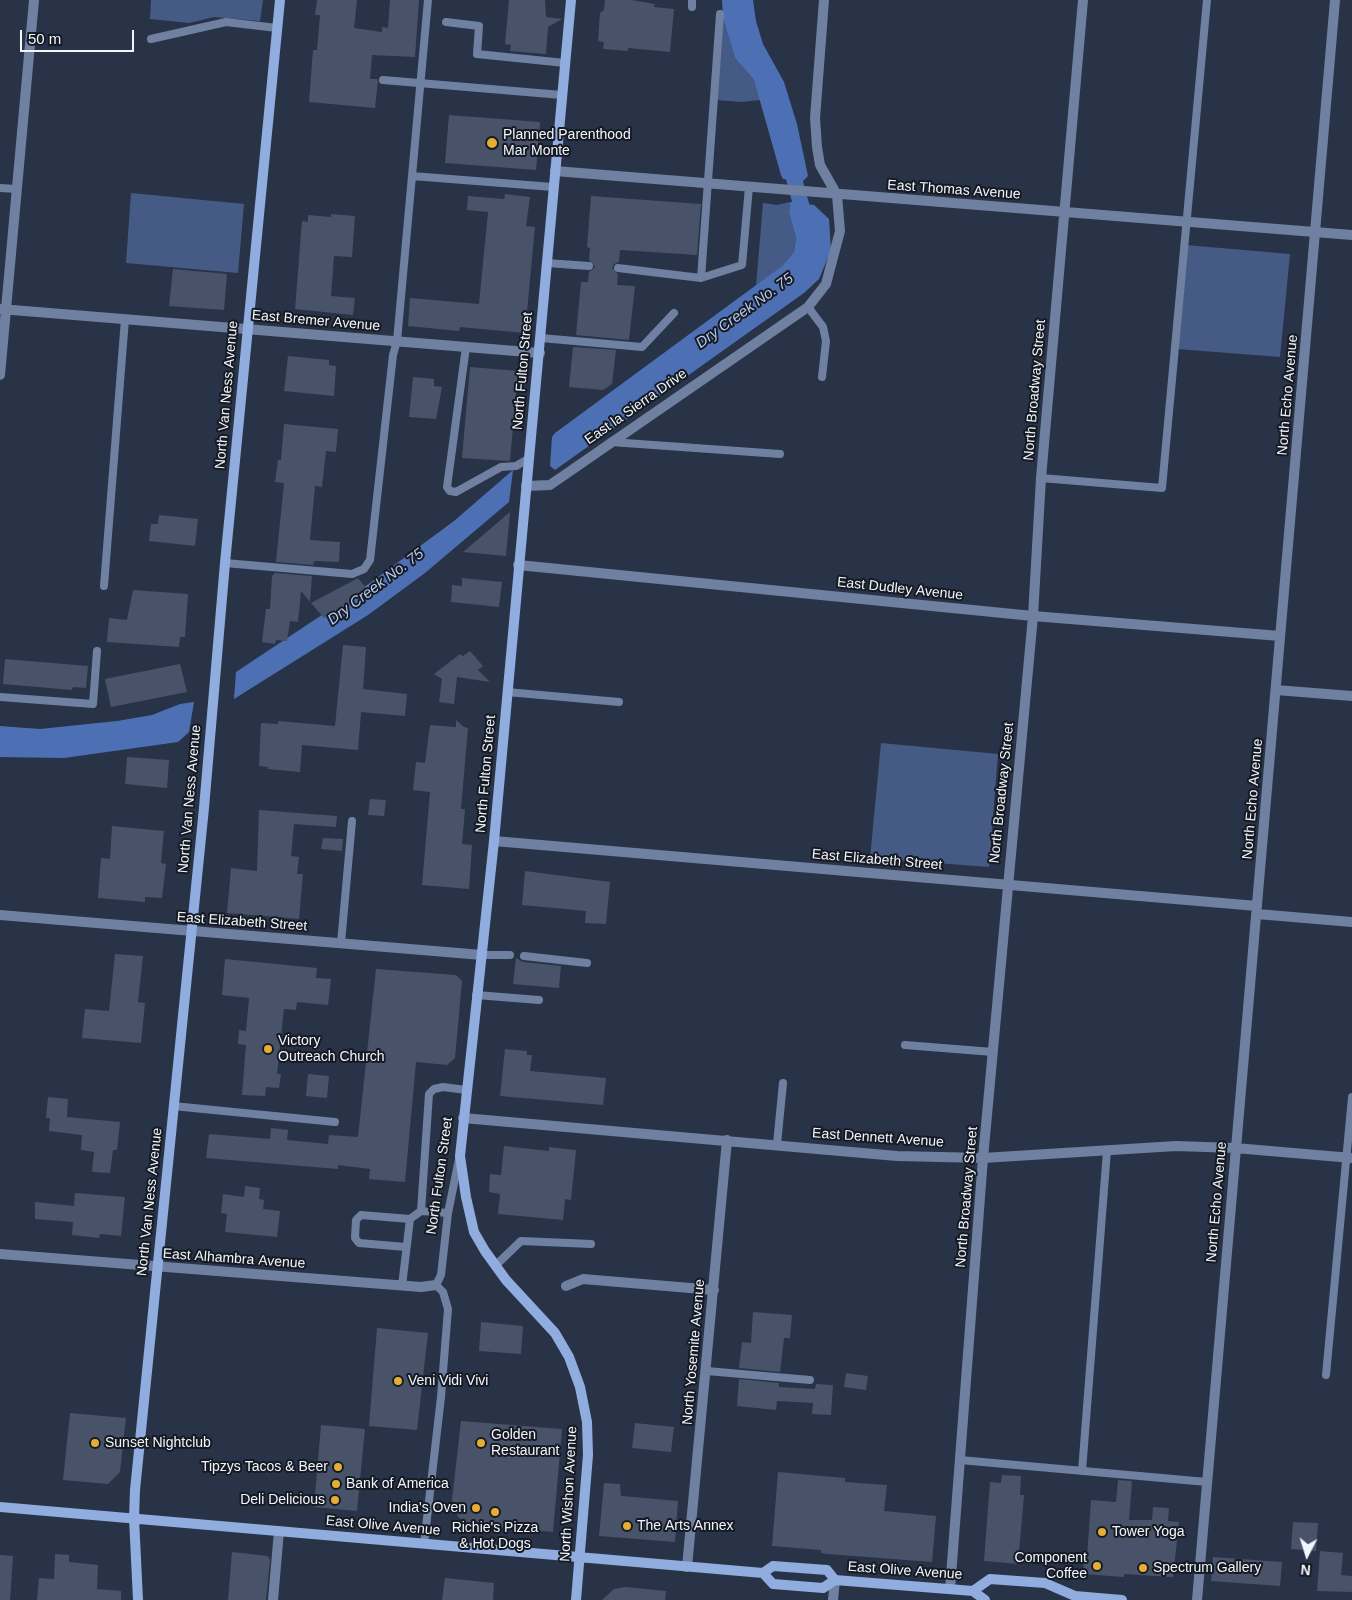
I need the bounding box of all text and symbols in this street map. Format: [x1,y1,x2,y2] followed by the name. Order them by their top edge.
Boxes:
[22,20,136,52] scale bar
[28,30,61,47] text: 50 m
[503,127,631,160] place label: Planned Parenthood Mar Monte
[485,136,499,150] marker: Planned Parenthood Mar Monte
[887,177,1021,203] street label: East Thomas Avenue
[693,270,797,352] water label: Dry Creek No. 75
[251,307,381,335] street label: East Bremer Avenue
[509,311,537,431] street label: North Fulton Street
[1020,319,1050,461] street label: North Broadway Street
[212,320,242,470] street label: North Van Ness Avenue
[1274,334,1302,456] street label: North Echo Avenue
[582,366,690,448] street label: East la Sierra Drive
[324,545,428,629] water label: Dry Creek No. 75
[836,574,964,604] street label: East Dudley Avenue
[472,714,500,834] street label: North Fulton Street
[986,722,1018,864] street label: North Broadway Street
[175,724,205,874] street label: North Van Ness Avenue
[1239,738,1267,860] street label: North Echo Avenue
[811,846,943,874] street label: East Elizabeth Street
[176,909,308,935] street label: East Elizabeth Street
[278,1033,385,1066] place label: Victory Outreach Church
[262,1043,274,1055] marker: Victory Outreach Church
[423,1116,457,1236] street label: North Fulton Street
[812,1125,944,1151] street label: East Dennett Avenue
[952,1126,982,1268] street label: North Broadway Street
[134,1127,166,1277] street label: North Van Ness Avenue
[1203,1141,1231,1263] street label: North Echo Avenue
[162,1246,306,1272] street label: East Alhambra Avenue
[679,1278,709,1426] street label: North Yosemite Avenue
[408,1373,488,1389] place label: Veni Vidi Vivi
[392,1375,404,1387] marker: Veni Vidi Vivi
[557,1426,581,1562] street label: North Wishon Avenue
[491,1427,559,1460] place label: Golden Restaurant
[105,1435,211,1451] place label: Sunset Nightclub
[89,1437,101,1449] marker: Sunset Nightclub
[475,1437,487,1449] marker: Golden Restaurant
[201,1459,328,1475] place label: Tipzys Tacos & Beer
[332,1461,344,1473] marker: Tipzys Tacos & Beer
[346,1476,449,1492] place label: Bank of America
[330,1478,342,1490] marker: Bank of America
[240,1492,325,1508] place label: Deli Delicious
[329,1494,341,1506] marker: Deli Delicious
[389,1500,466,1516] place label: India's Oven
[470,1502,482,1514] marker: India's Oven
[489,1506,501,1518] marker: Richie's Pizza & Hot Dogs
[325,1513,441,1539] street label: East Olive Avenue
[637,1518,733,1534] place label: The Arts Annex
[452,1520,538,1552] place label: Richie's Pizza & Hot Dogs
[621,1520,633,1532] marker: The Arts Annex
[1112,1524,1185,1540] place label: Tower Yoga
[1096,1526,1108,1538] marker: Tower Yoga
[1282,1530,1332,1580] north arrow
[1015,1550,1087,1582] place label: Component Coffee
[847,1559,963,1583] street label: East Olive Avenue
[1091,1560,1103,1572] marker: Component Coffee
[1153,1560,1261,1576] place label: Spectrum Gallery
[1137,1562,1149,1574] marker: Spectrum Gallery
[1300,1562,1311,1578] text: N

